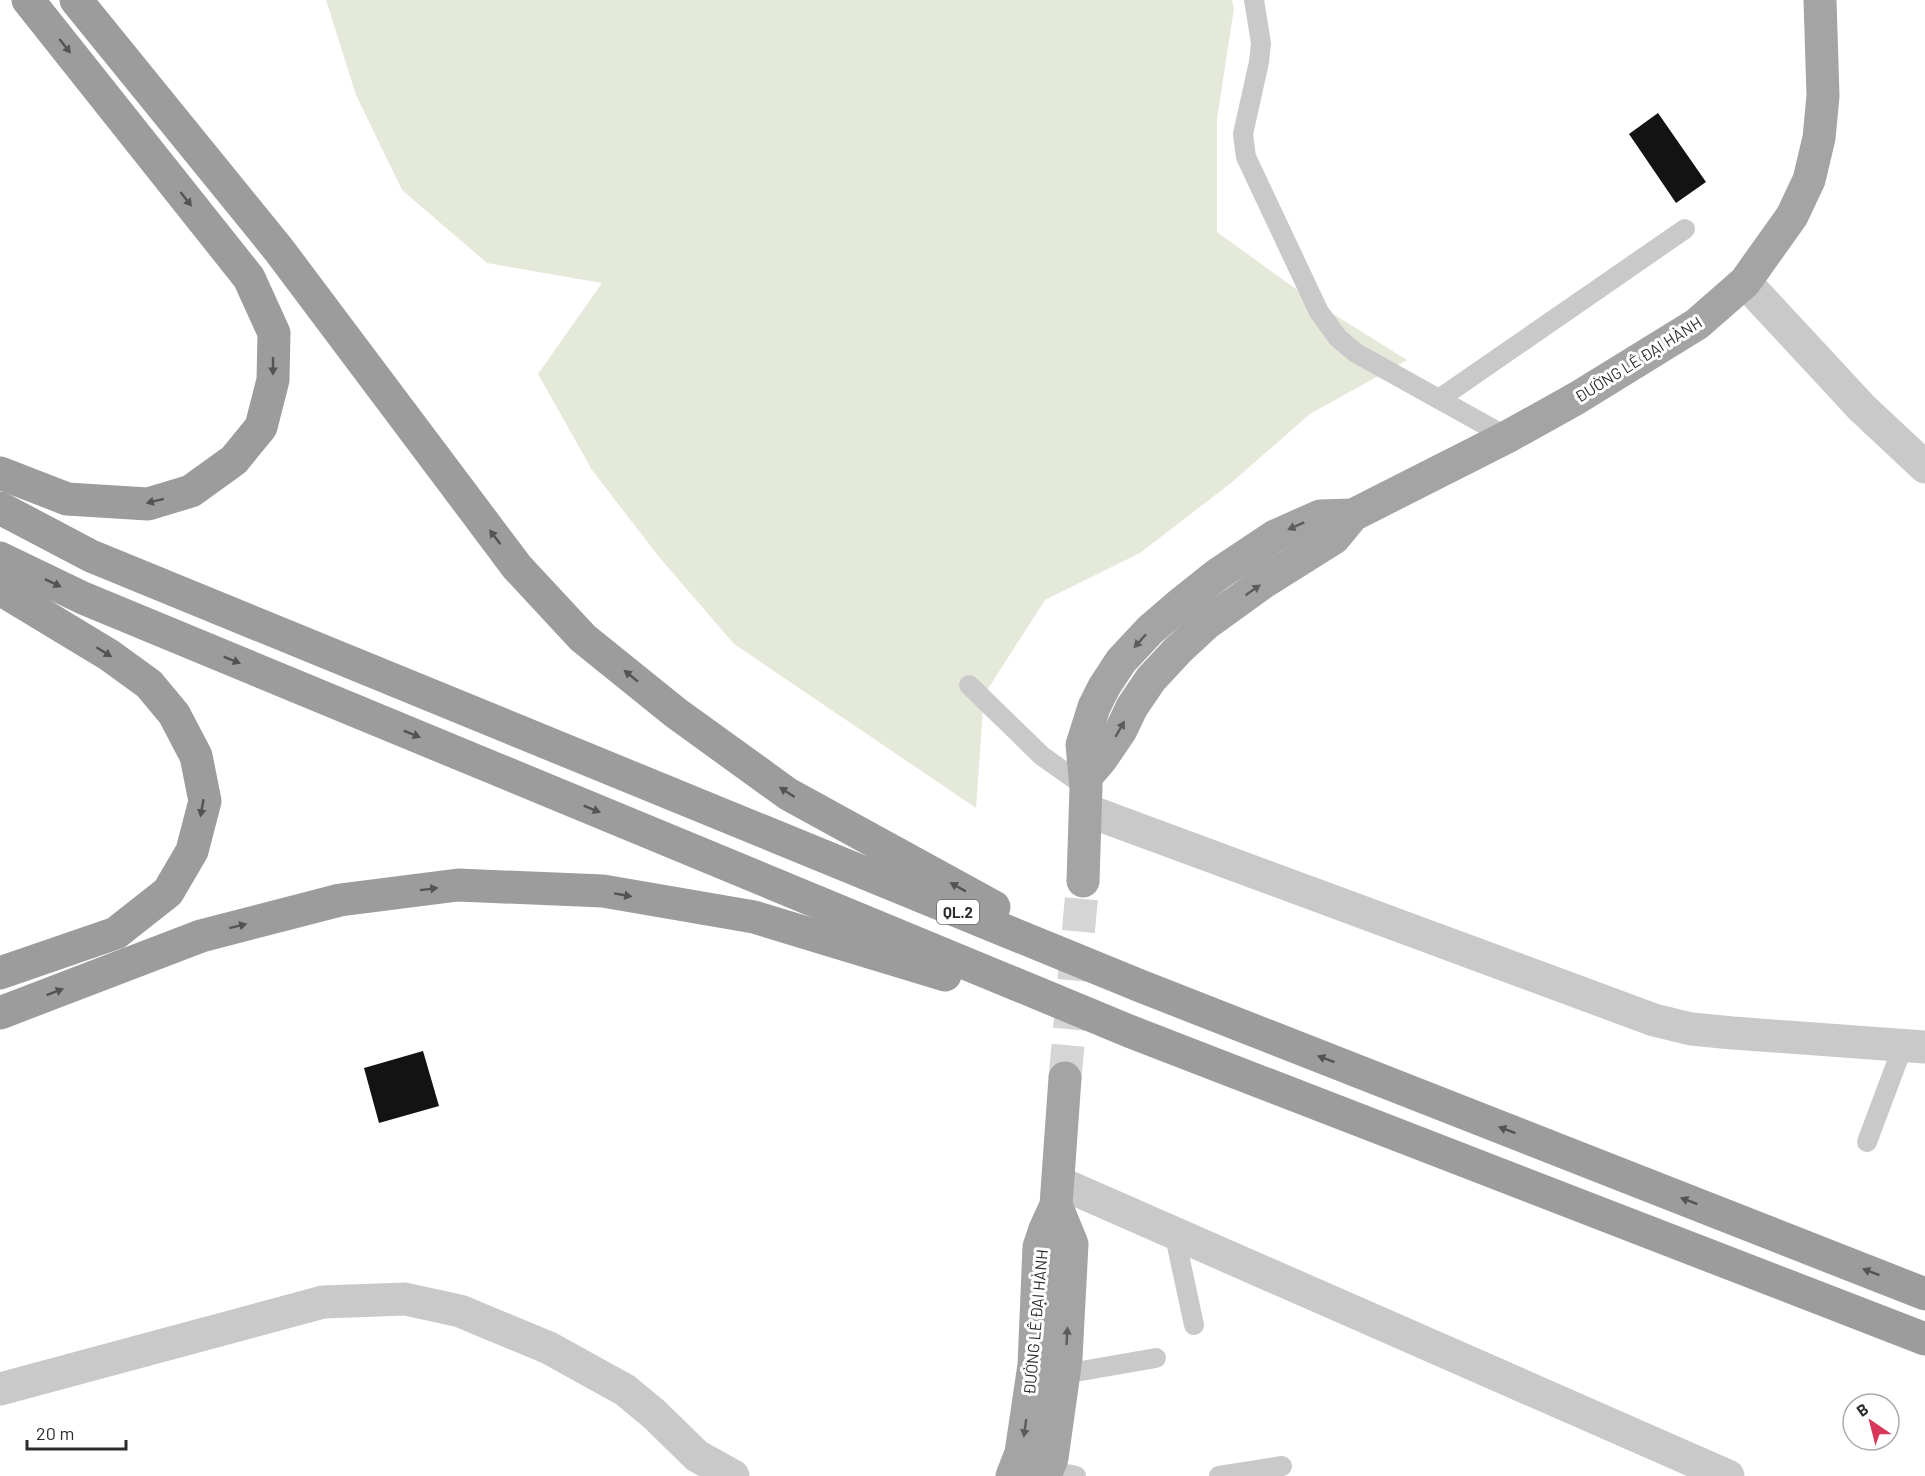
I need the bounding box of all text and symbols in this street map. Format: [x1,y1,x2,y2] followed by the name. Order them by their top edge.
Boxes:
[58,38,71,54] one-way arrow
[179,191,191,206] one-way arrow
[1571,312,1705,406] street label: ĐƯỜNG LÊ ĐẠI HÀNH
[268,357,278,376] one-way arrow
[146,497,164,507] one-way arrow
[1288,522,1305,531] one-way arrow
[489,529,501,545] one-way arrow
[44,579,61,588] one-way arrow
[1245,585,1261,596] one-way arrow
[1134,633,1147,648] one-way arrow
[96,646,112,657] one-way arrow
[223,656,241,665] one-way arrow
[623,670,639,683] one-way arrow
[1115,721,1126,737] one-way arrow
[403,730,421,739] one-way arrow
[779,787,795,798] one-way arrow
[197,799,206,818] one-way arrow
[584,804,602,814] one-way arrow
[949,882,966,892] one-way arrow
[420,884,439,893] one-way arrow
[614,891,633,900] one-way arrow
[937,900,979,924] road number: QL.2
[229,921,247,930] one-way arrow
[46,986,64,996] one-way arrow
[1317,1054,1335,1063] one-way arrow
[1498,1125,1516,1135] one-way arrow
[1680,1196,1698,1205] one-way arrow
[1019,1248,1051,1396] street label: ĐƯỜNG LÊ ĐẠI HÀNH
[1861,1267,1879,1277] one-way arrow
[1063,1326,1072,1345] one-way arrow
[1841,1392,1901,1452] north arrow
[1853,1399,1872,1420] text: B
[27,1413,126,1451] scale bar
[1020,1418,1029,1437] one-way arrow
[36,1422,74,1444] text: 20 m

